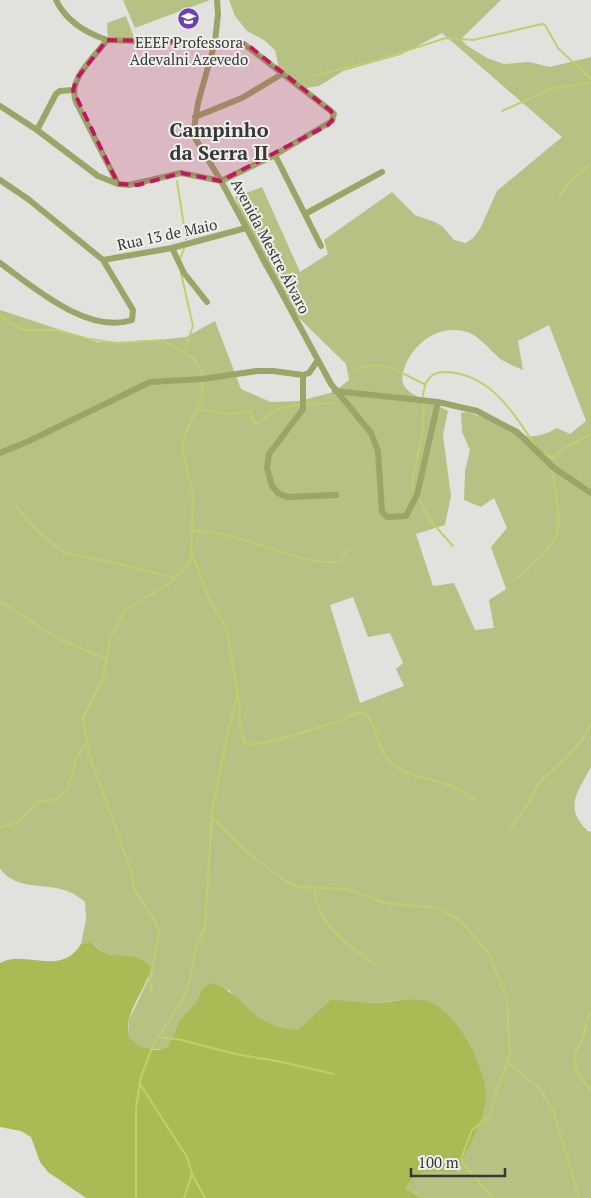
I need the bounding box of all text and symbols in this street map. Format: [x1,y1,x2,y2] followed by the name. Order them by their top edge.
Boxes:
[177,7,201,31] school or university icon: EEEF Professora Adevalni Azevedo
[130,32,248,69] place label: EEEF Professora Adevalni Azevedo
[169,116,269,166] district label: Campinho da Serra II
[227,175,315,317] street label: Avenida Mestre Álvaro
[115,214,219,254] street label: Rua 13 de Maio
[411,1146,505,1178] scale bar
[418,1152,459,1172] text: 100 m

